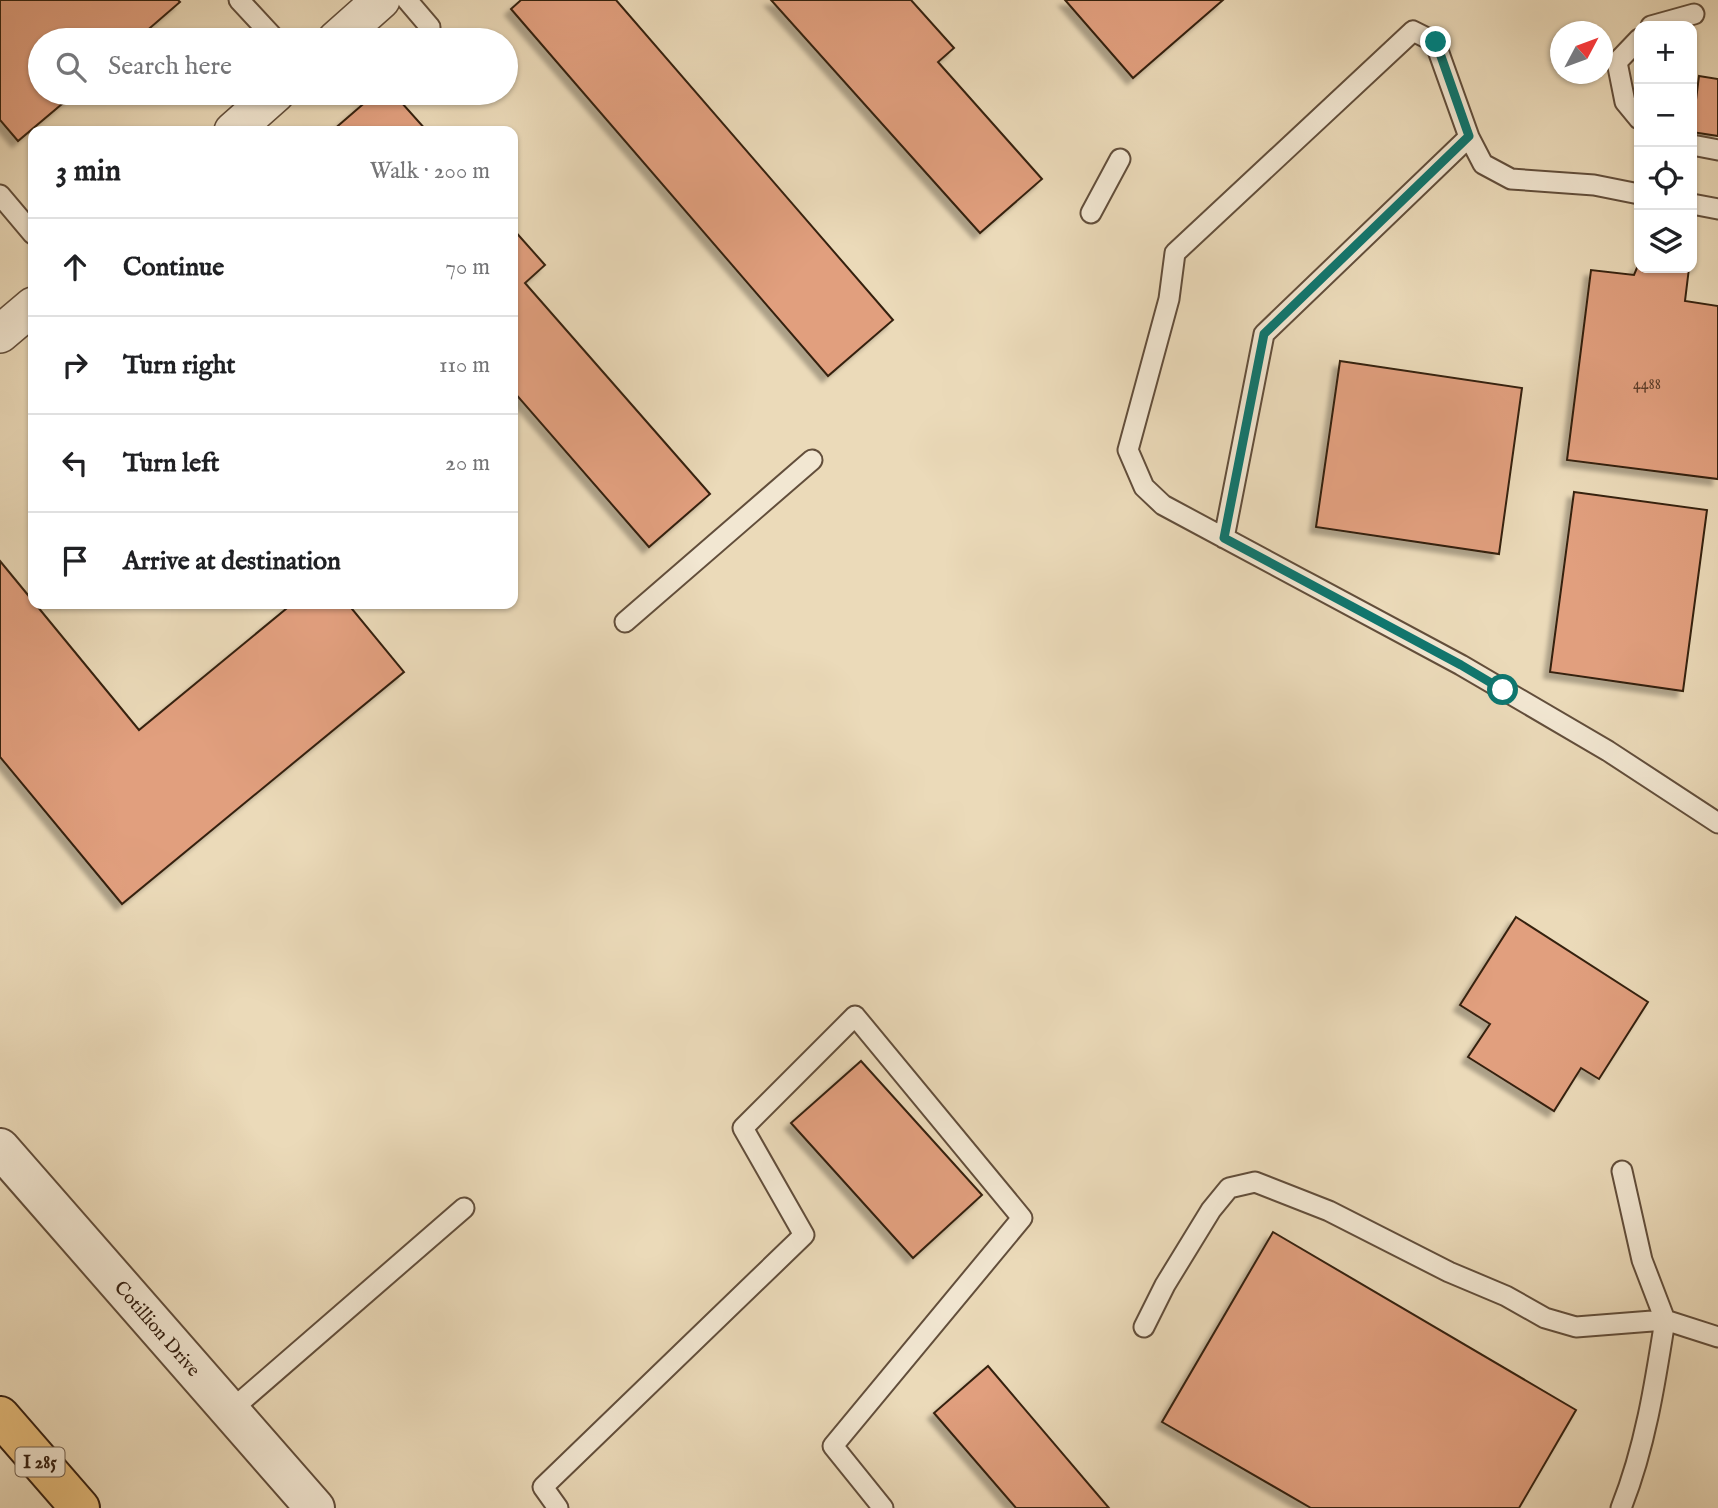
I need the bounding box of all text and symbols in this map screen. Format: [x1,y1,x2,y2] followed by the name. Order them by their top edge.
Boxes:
[1550,21,1613,84] north arrow
[1634,21,1697,273] map controls
[1634,21,1697,84] button: +
[1420,26,1451,57] route end
[28,28,518,105] search box
[52,48,90,86] icon: search
[108,50,232,83] text: Search here
[1634,84,1697,147] button: −
[1634,147,1697,210] button: locate
[56,153,121,191] text: 3 min
[370,157,490,186] text: Walk · 200 m
[1634,210,1697,273] button: layers
[56,248,94,286] icon: ahead
[123,251,224,284] text: Continue
[445,253,490,282] text: 70 m
[56,346,94,384] icon: right
[123,349,236,382] text: Turn right
[439,351,490,380] text: 110 m
[1633,375,1661,395] house number: 4488
[56,444,94,482] icon: left
[123,447,220,480] text: Turn left
[445,449,490,478] text: 20 m
[56,542,94,580] icon: arrive
[123,545,341,578] text: Arrive at destination
[1487,674,1518,705] route start
[108,1276,205,1382] street label: Cotillion Drive
[16,1448,64,1476] road number: I 285

